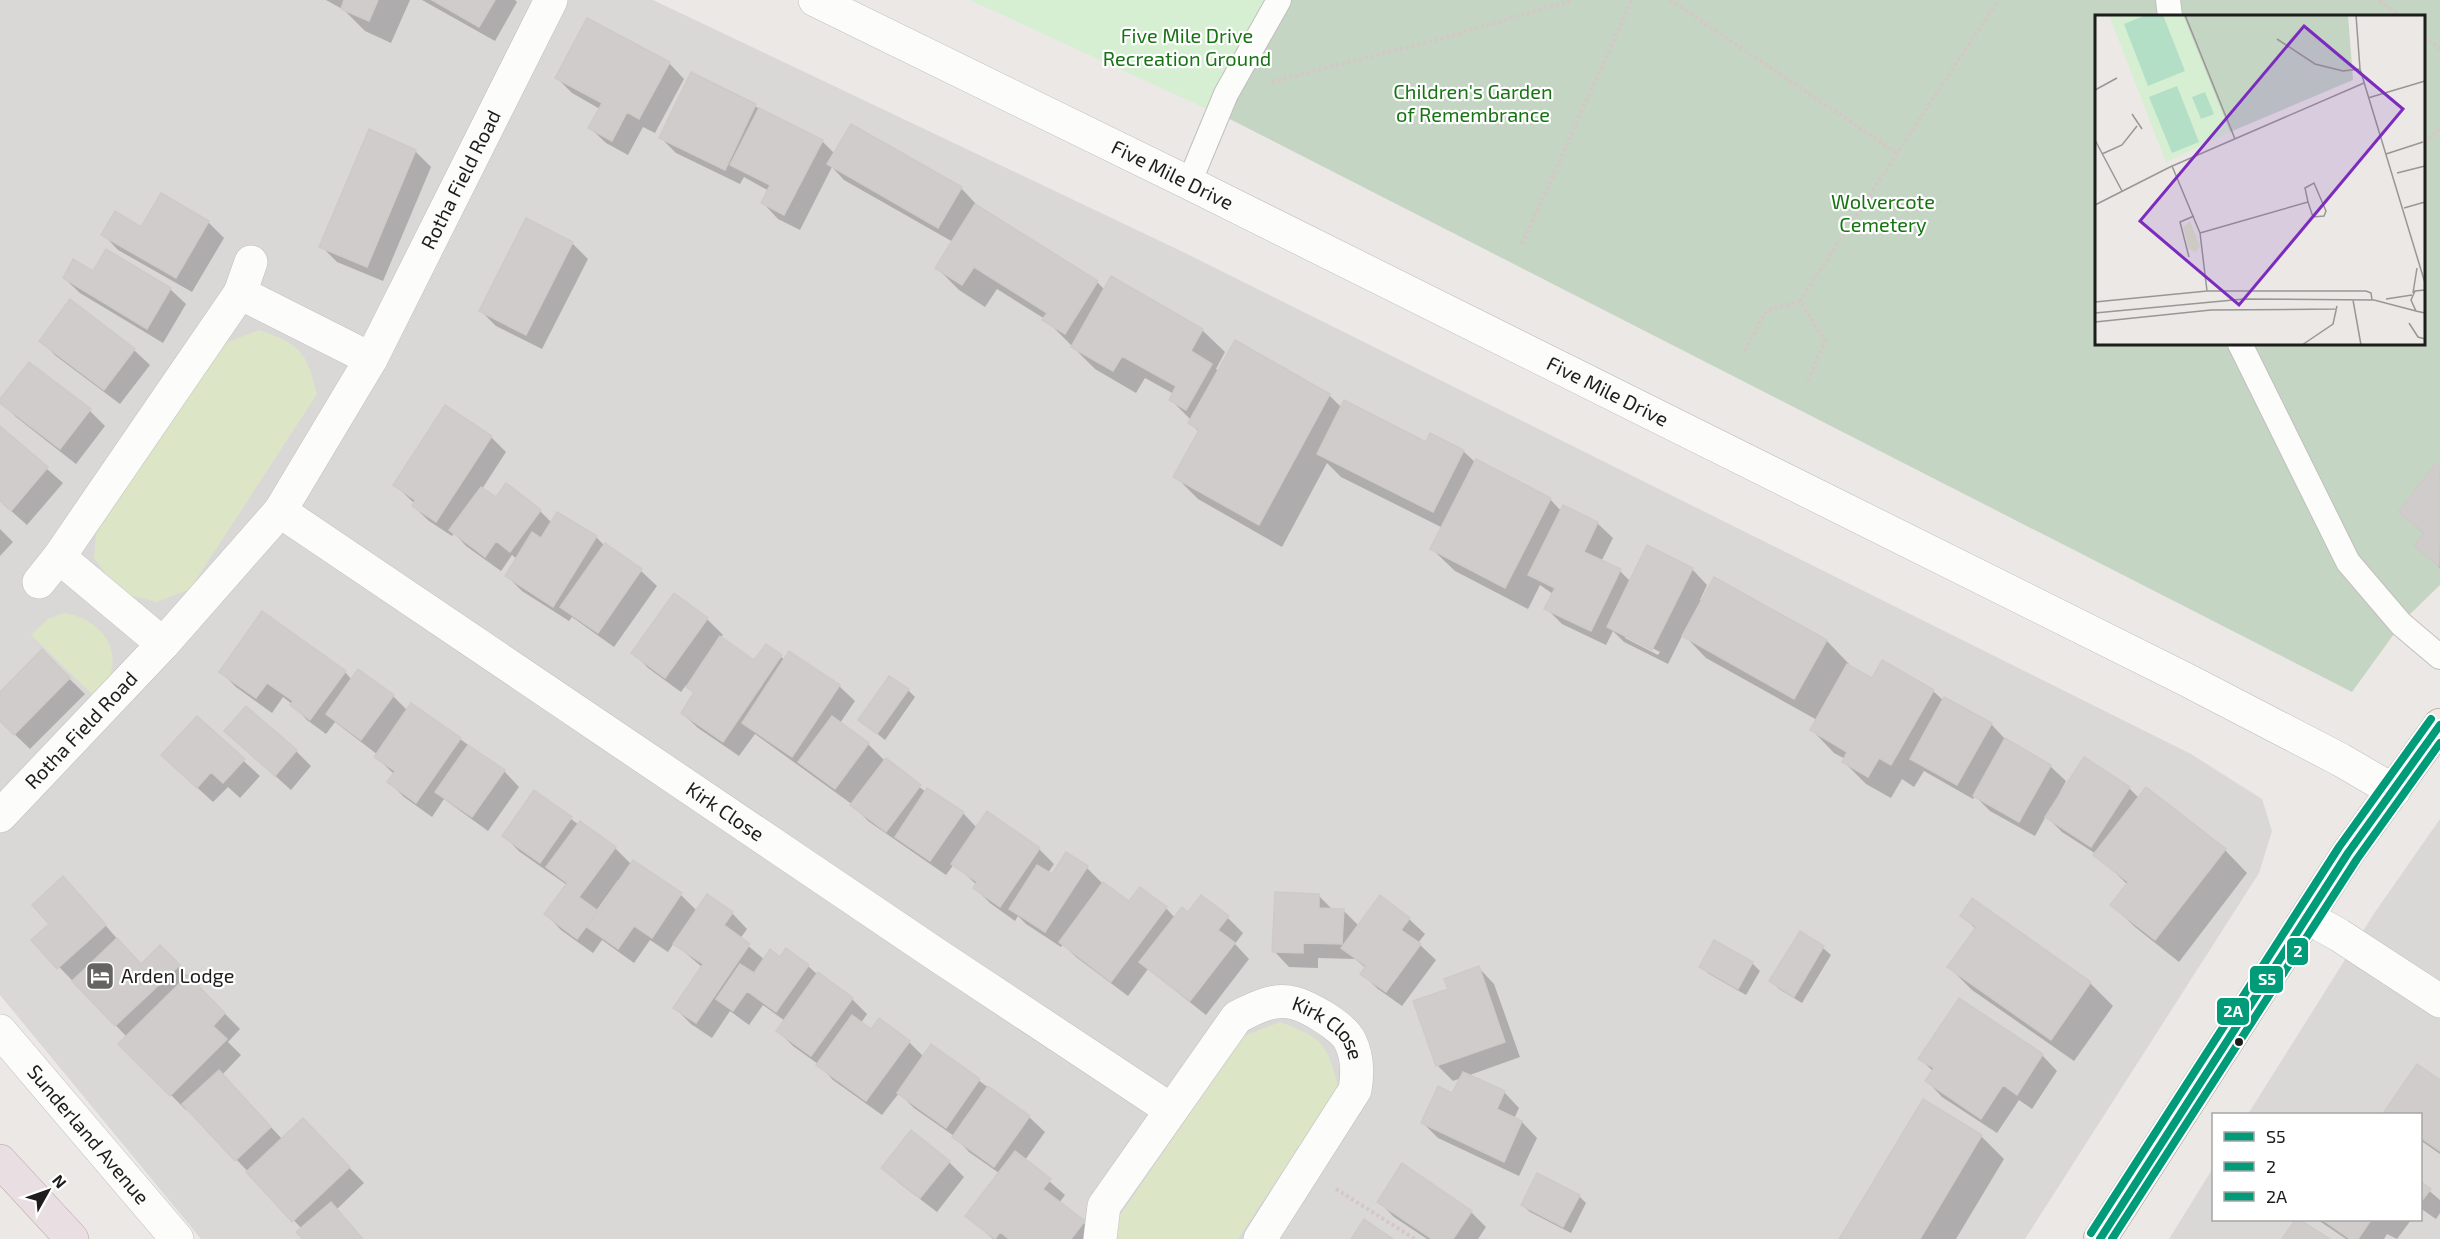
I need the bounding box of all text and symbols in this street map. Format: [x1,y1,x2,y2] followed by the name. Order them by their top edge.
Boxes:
[2095,15,2425,345] inset map
[1103,23,1271,70] park label: Five Mile Drive Recreation Ground
[1393,79,1553,126] park label: Children's Garden of Remembrance
[415,105,505,253] street label: Rotha Field Road
[1108,134,1238,214] street label: Five Mile Drive
[1831,189,1935,236] park label: Wolvercote Cemetery
[1543,350,1673,431] street label: Five Mile Drive
[19,666,142,793] street label: Rotha Field Road
[682,776,769,846] street label: Kirk Close
[2286,937,2309,966] line badge: 2
[2293,941,2303,960] text: 2
[84,960,116,992] hotel icon: Arden Lodge
[121,963,234,987] place label: Arden Lodge
[2249,965,2284,994] line badge: S5
[2258,969,2276,988] text: S5
[1289,990,1369,1062] street label: Kirk Close
[2216,997,2250,1026] line badge: 2A
[2223,1001,2243,1020] text: 2A
[2233,1036,2245,1048] unlabelled marker
[23,1059,155,1209] street label: Sunderland Avenue
[2212,1113,2422,1221] legend
[2266,1125,2286,1147] text: S5
[2266,1155,2276,1177] text: 2
[18,1161,78,1221] north arrow
[49,1171,71,1192] text: N
[2266,1185,2288,1207] text: 2A

